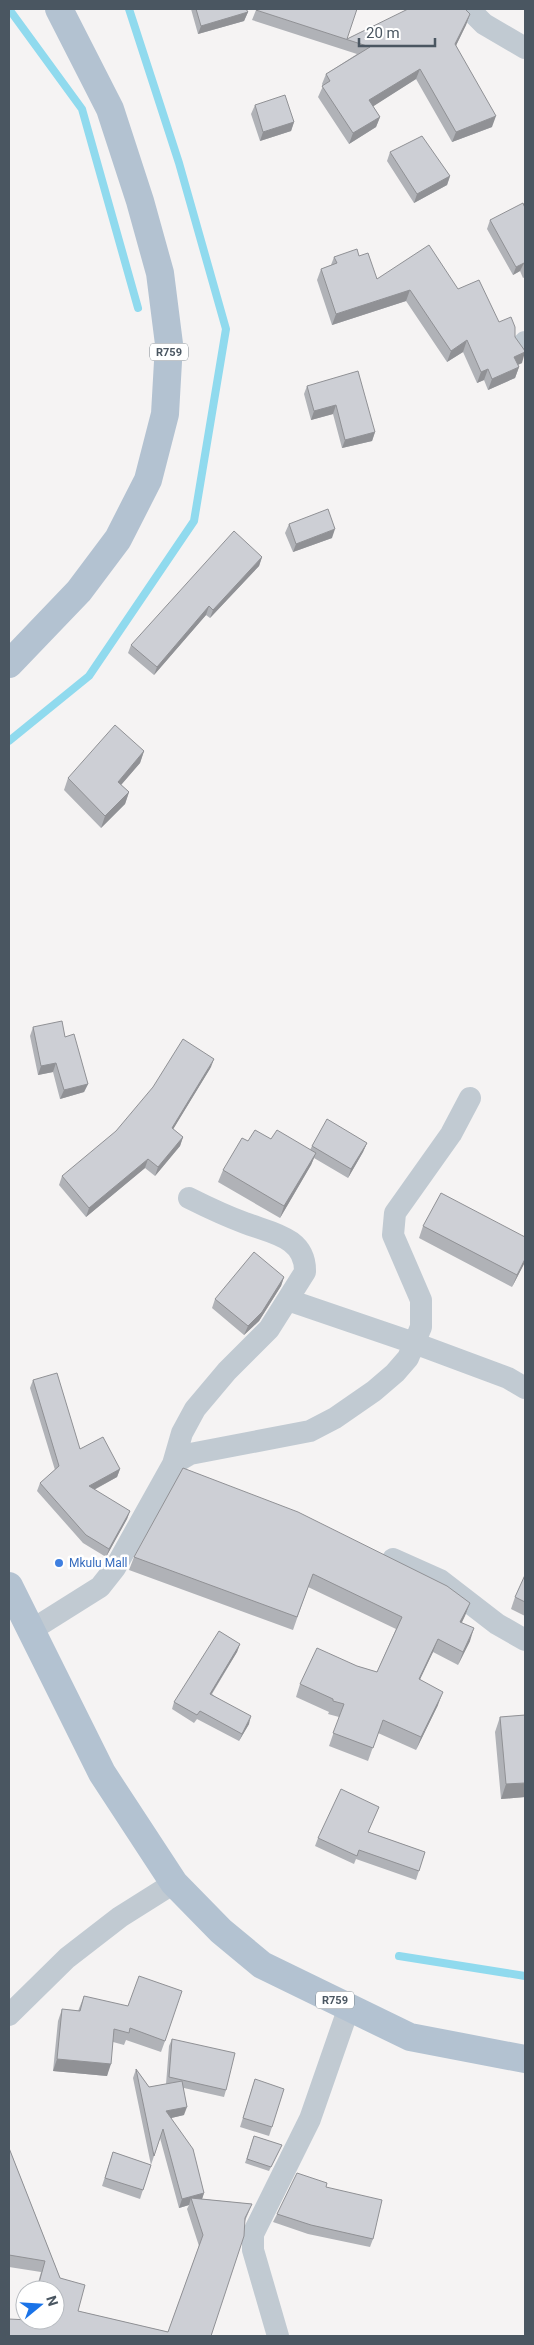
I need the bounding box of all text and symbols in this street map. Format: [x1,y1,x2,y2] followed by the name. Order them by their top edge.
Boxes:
[359,15,435,47] scale bar
[366,24,400,42] text: 20 m
[150,344,188,361] road number: R759
[69,1556,128,1570] place label: Mkulu Mall
[53,1557,65,1569] marker: Mkulu Mall
[316,1992,354,2008] road number: R759
[15,2280,65,2330] north arrow
[43,2294,62,2308] text: N

